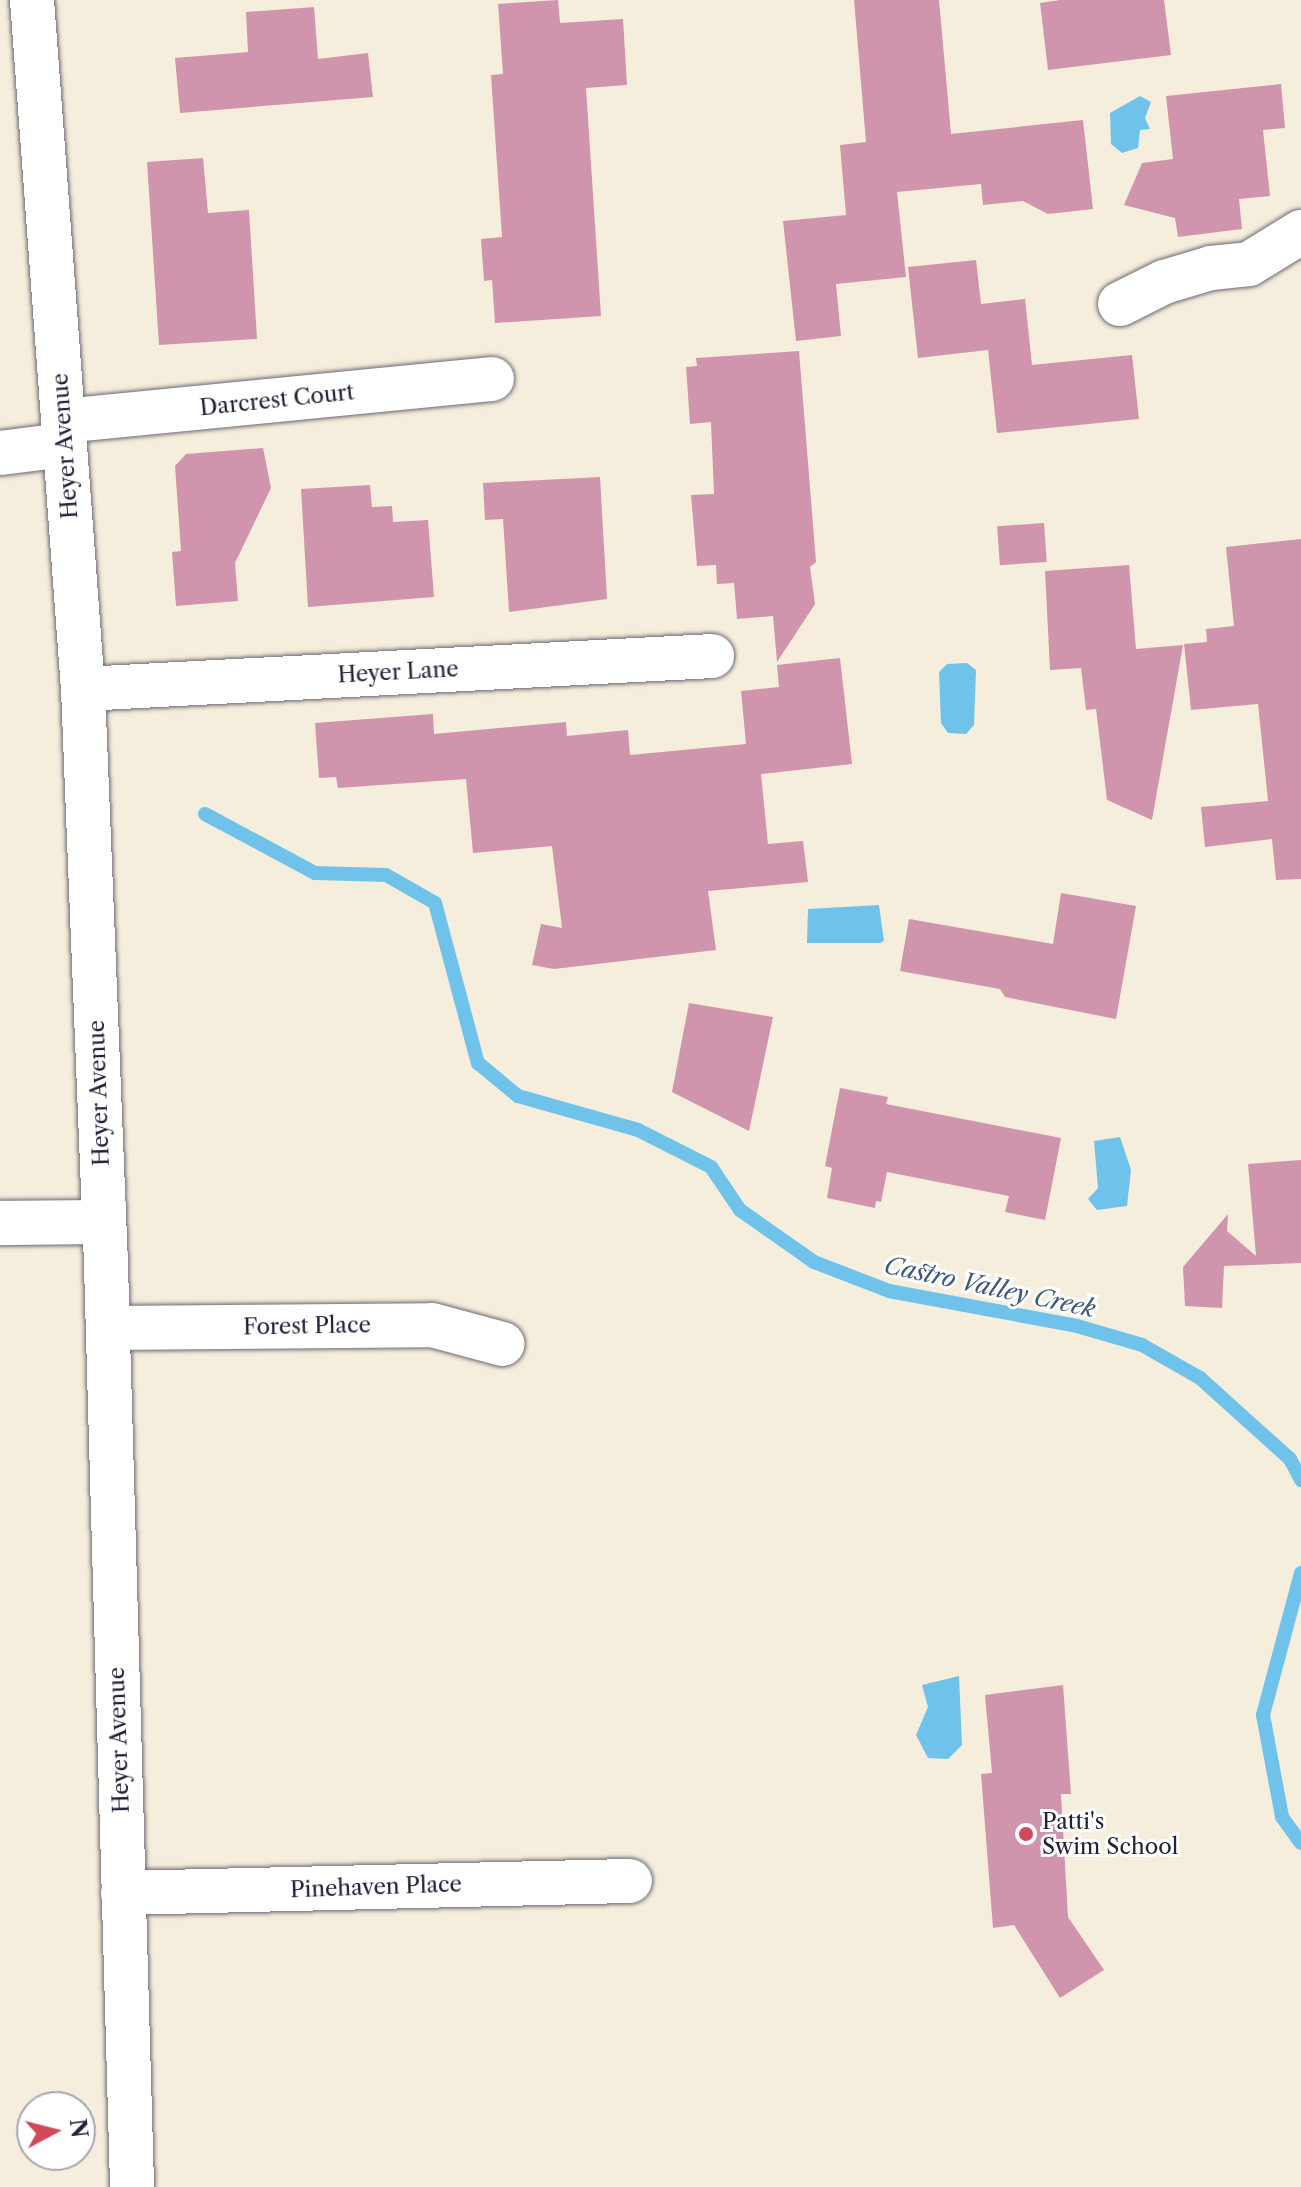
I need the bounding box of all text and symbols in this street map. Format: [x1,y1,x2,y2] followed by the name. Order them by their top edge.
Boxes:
[47,372,83,520] street label: Heyer Avenue
[198,379,356,421] street label: Darcrest Court
[337,656,459,688] street label: Heyer Lane
[83,1019,115,1167] street label: Heyer Avenue
[882,1251,1098,1323] water label: Castro Valley Creek
[243,1312,371,1340] street label: Forest Place
[103,1666,135,1814] street label: Heyer Avenue
[1042,1808,1178,1860] place label: Patti's Swim School
[1017,1825,1035,1843] marker: Patti's Swim School
[290,1871,462,1903] street label: Pinehaven Place
[16,2091,96,2171] north arrow
[64,2117,93,2139] text: N

